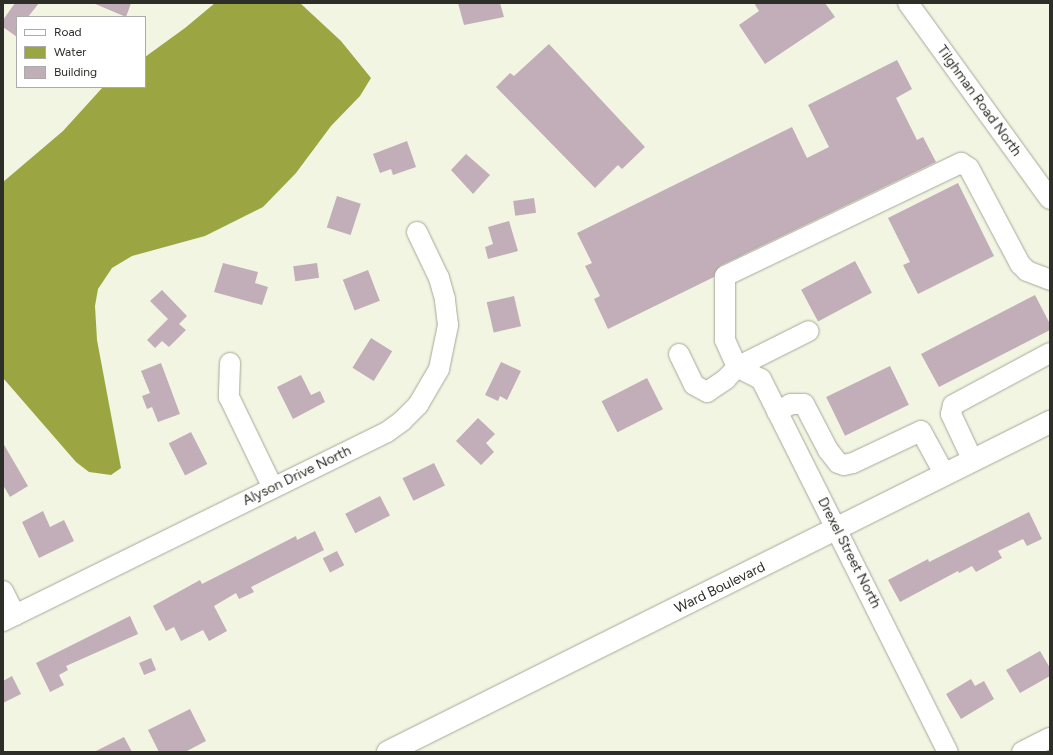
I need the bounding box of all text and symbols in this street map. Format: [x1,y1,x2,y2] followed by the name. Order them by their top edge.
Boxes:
[16,16,146,88] legend
[54,25,82,39] text: Road
[933,42,1025,160] street label: Tilghman Road North
[54,45,86,59] text: Water
[54,65,97,79] text: Building
[240,442,354,510] street label: Alyson Drive North
[814,495,884,611] street label: Drexel Street North
[672,559,768,617] street label: Ward Boulevard

